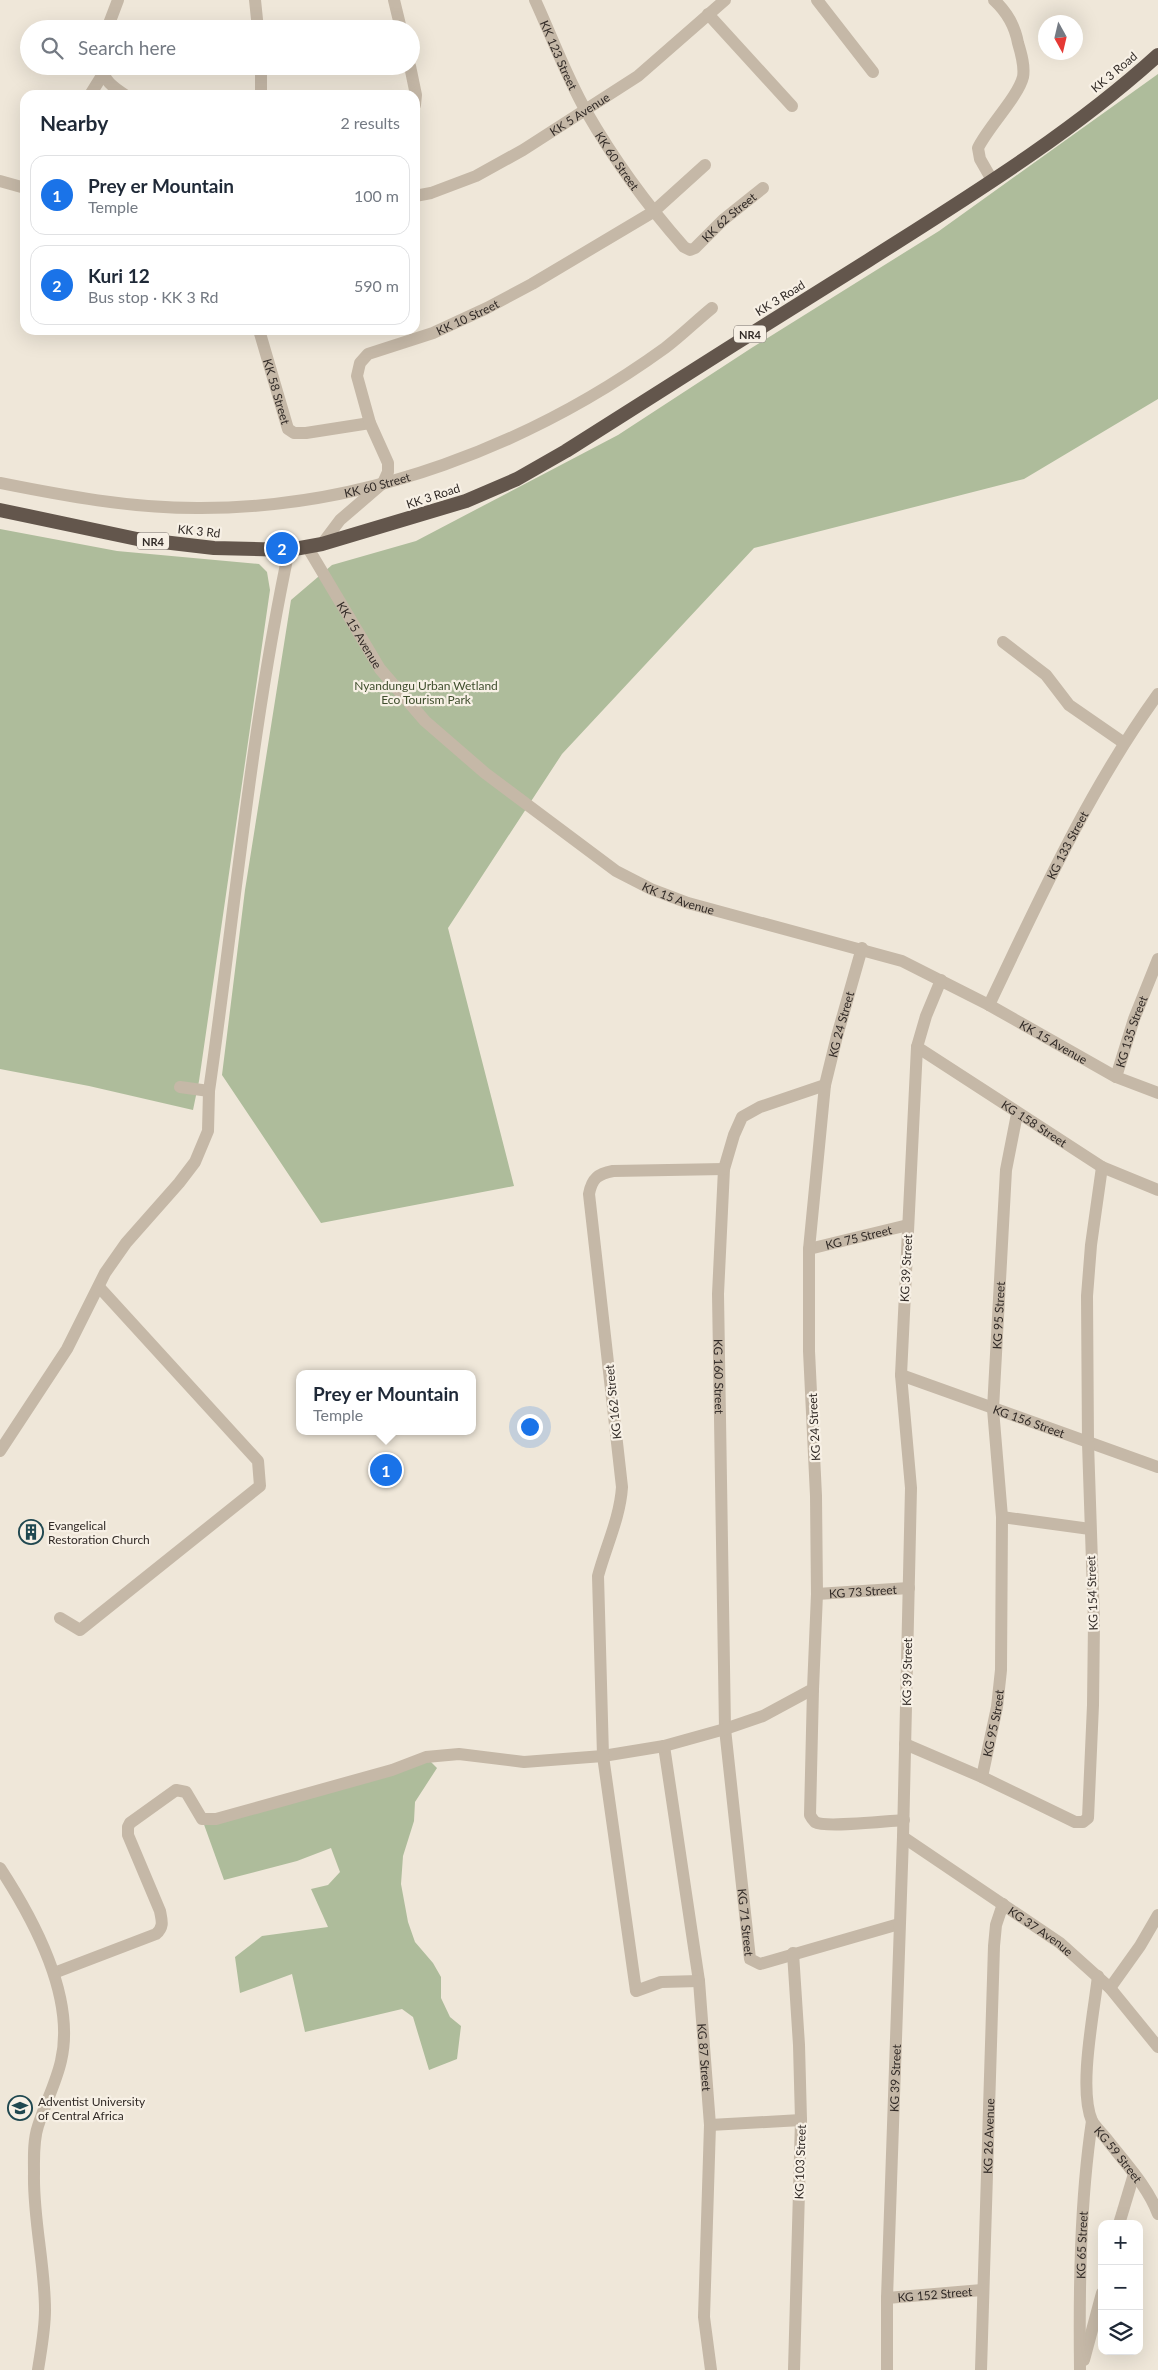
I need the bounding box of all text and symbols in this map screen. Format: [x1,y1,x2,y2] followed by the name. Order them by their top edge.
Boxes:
[1038,15,1083,60] north arrow
[537,18,581,93] street label: KK 123 Street
[20,20,420,75] search box
[38,34,66,62] icon: search
[78,36,176,59] text: Search here
[1088,48,1140,96] street label: KK 3 Road
[546,89,612,139] street label: KK 5 Avenue
[40,110,108,135] text: Nearby
[340,113,400,132] text: 2 results
[592,129,643,193] street label: KK 60 Street
[88,174,234,197] text: Prey er Mountain
[52,186,62,205] text: 1
[354,186,399,205] text: 100 m
[698,189,759,245] street label: KK 62 Street
[88,197,138,216] text: Temple
[88,264,150,287] text: Kuri 12
[52,276,62,295] text: 2
[354,276,399,295] text: 590 m
[752,277,808,319] street label: KK 3 Road
[88,287,218,306] text: Bus stop · KK 3 Rd
[434,295,502,338] street label: KK 10 Street
[734,326,766,342] road number: NR4
[260,357,294,427] street label: KK 58 Street
[343,469,413,500] street label: KK 60 Street
[404,480,462,512] street label: KK 3 Road
[177,521,221,541] street label: KK 3 Rd
[266,529,298,567] pin: 2
[137,532,169,550] road number: NR4
[334,599,385,671] street label: KK 15 Avenue
[354,678,498,707] park label: Nyandungu Urban Wetland Eco Tourism Park
[1043,808,1091,882] street label: KG 133 Street
[640,878,716,917] street label: KK 15 Avenue
[825,989,857,1059] street label: KG 24 Street
[1112,993,1150,1069] street label: KG 135 Street
[1017,1017,1090,1067] street label: KK 15 Avenue
[999,1097,1071,1150] street label: KG 158 Street
[824,1222,894,1252] street label: KG 75 Street
[897,1233,915,1302] street label: KG 39 Street
[989,1280,1007,1350] street label: KG 95 Street
[711,1339,727,1415] street label: KG 160 Street
[602,1363,624,1440] street label: KG 162 Street
[296,1370,476,1435] popup
[313,1382,459,1405] text: Prey er Mountain
[805,1392,823,1461] street label: KG 24 Street
[991,1401,1067,1441] street label: KG 156 Street
[313,1405,363,1424] text: Temple
[517,1414,543,1440] your location
[370,1451,402,1489] pin: 1
[48,1518,150,1547] place label: Evangelical Restoration Church
[18,1519,44,1545] building icon: Evangelical Restoration Church
[1083,1555,1101,1631] street label: KG 154 Street
[829,1581,898,1601] street label: KG 73 Street
[899,1637,915,1706] street label: KG 39 Street
[979,1688,1006,1758] street label: KG 95 Street
[735,1888,757,1958] street label: KG 71 Street
[1006,1903,1076,1959] street label: KG 37 Avenue
[695,2023,715,2092] street label: KG 87 Street
[886,2043,903,2112] street label: KG 39 Street
[38,2094,146,2123] place label: Adventist University of Central Africa
[7,2095,33,2121] school or university icon: Adventist University of Central Africa
[980,2098,997,2174] street label: KG 26 Avenue
[1091,2123,1146,2186] street label: KG 59 Street
[791,2124,809,2200] street label: KG 103 Street
[1073,2210,1090,2279] street label: KG 65 Street
[1098,2220,1143,2355] map controls
[1098,2220,1143,2265] button: +
[1098,2265,1143,2310] button: −
[897,2283,973,2305] street label: KG 152 Street
[1098,2310,1143,2355] button: layers

